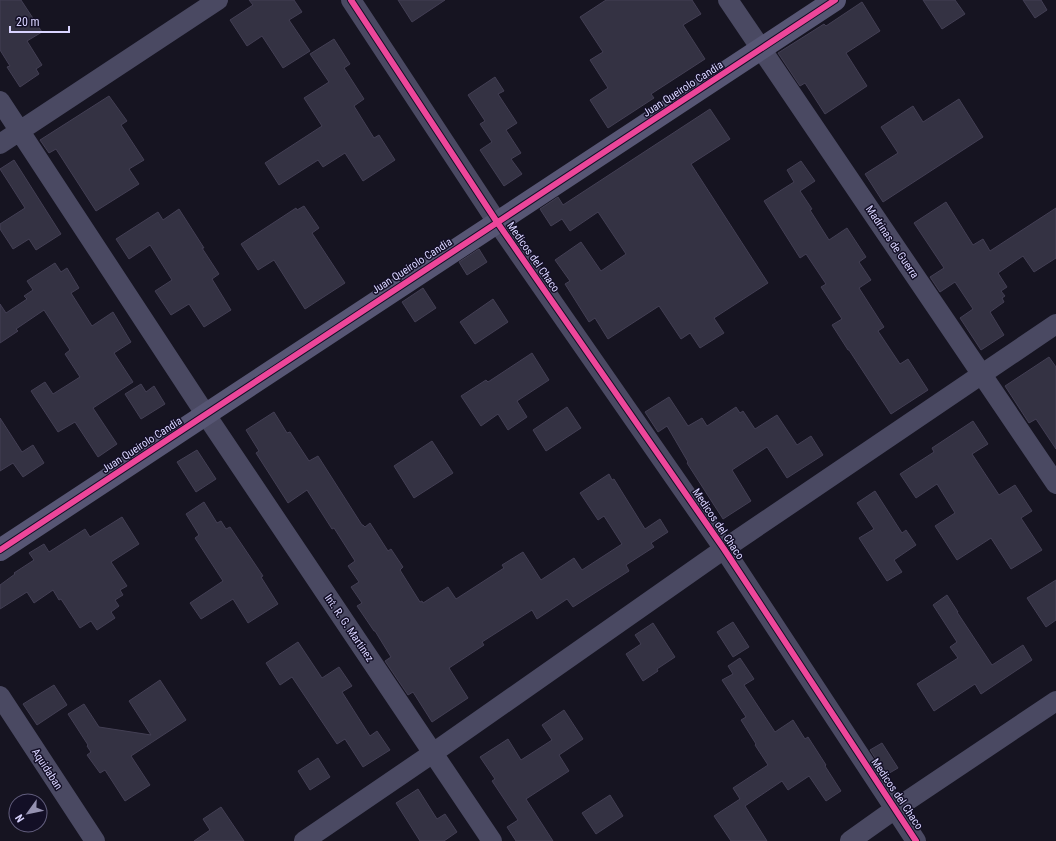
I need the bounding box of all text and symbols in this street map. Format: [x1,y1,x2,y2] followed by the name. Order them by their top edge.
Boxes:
[10,8,69,34] scale bar
[16,15,40,29] text: 20 m
[641,58,725,120] street label: Juan Queirolo Candia
[863,203,921,281] street label: Madrinas de Guerra
[504,219,562,295] street label: Medicos del Chaco
[370,235,454,297] street label: Juan Queirolo Candia
[100,414,184,476] street label: Juan Queirolo Candia
[689,486,747,562] street label: Medicos del Chaco
[322,592,376,664] street label: Int. R. G. Martinez
[29,746,65,792] street label: Aquidaban
[868,756,926,832] street label: Medicos del Chaco
[8,793,48,833] north arrow
[13,812,27,825] text: N

